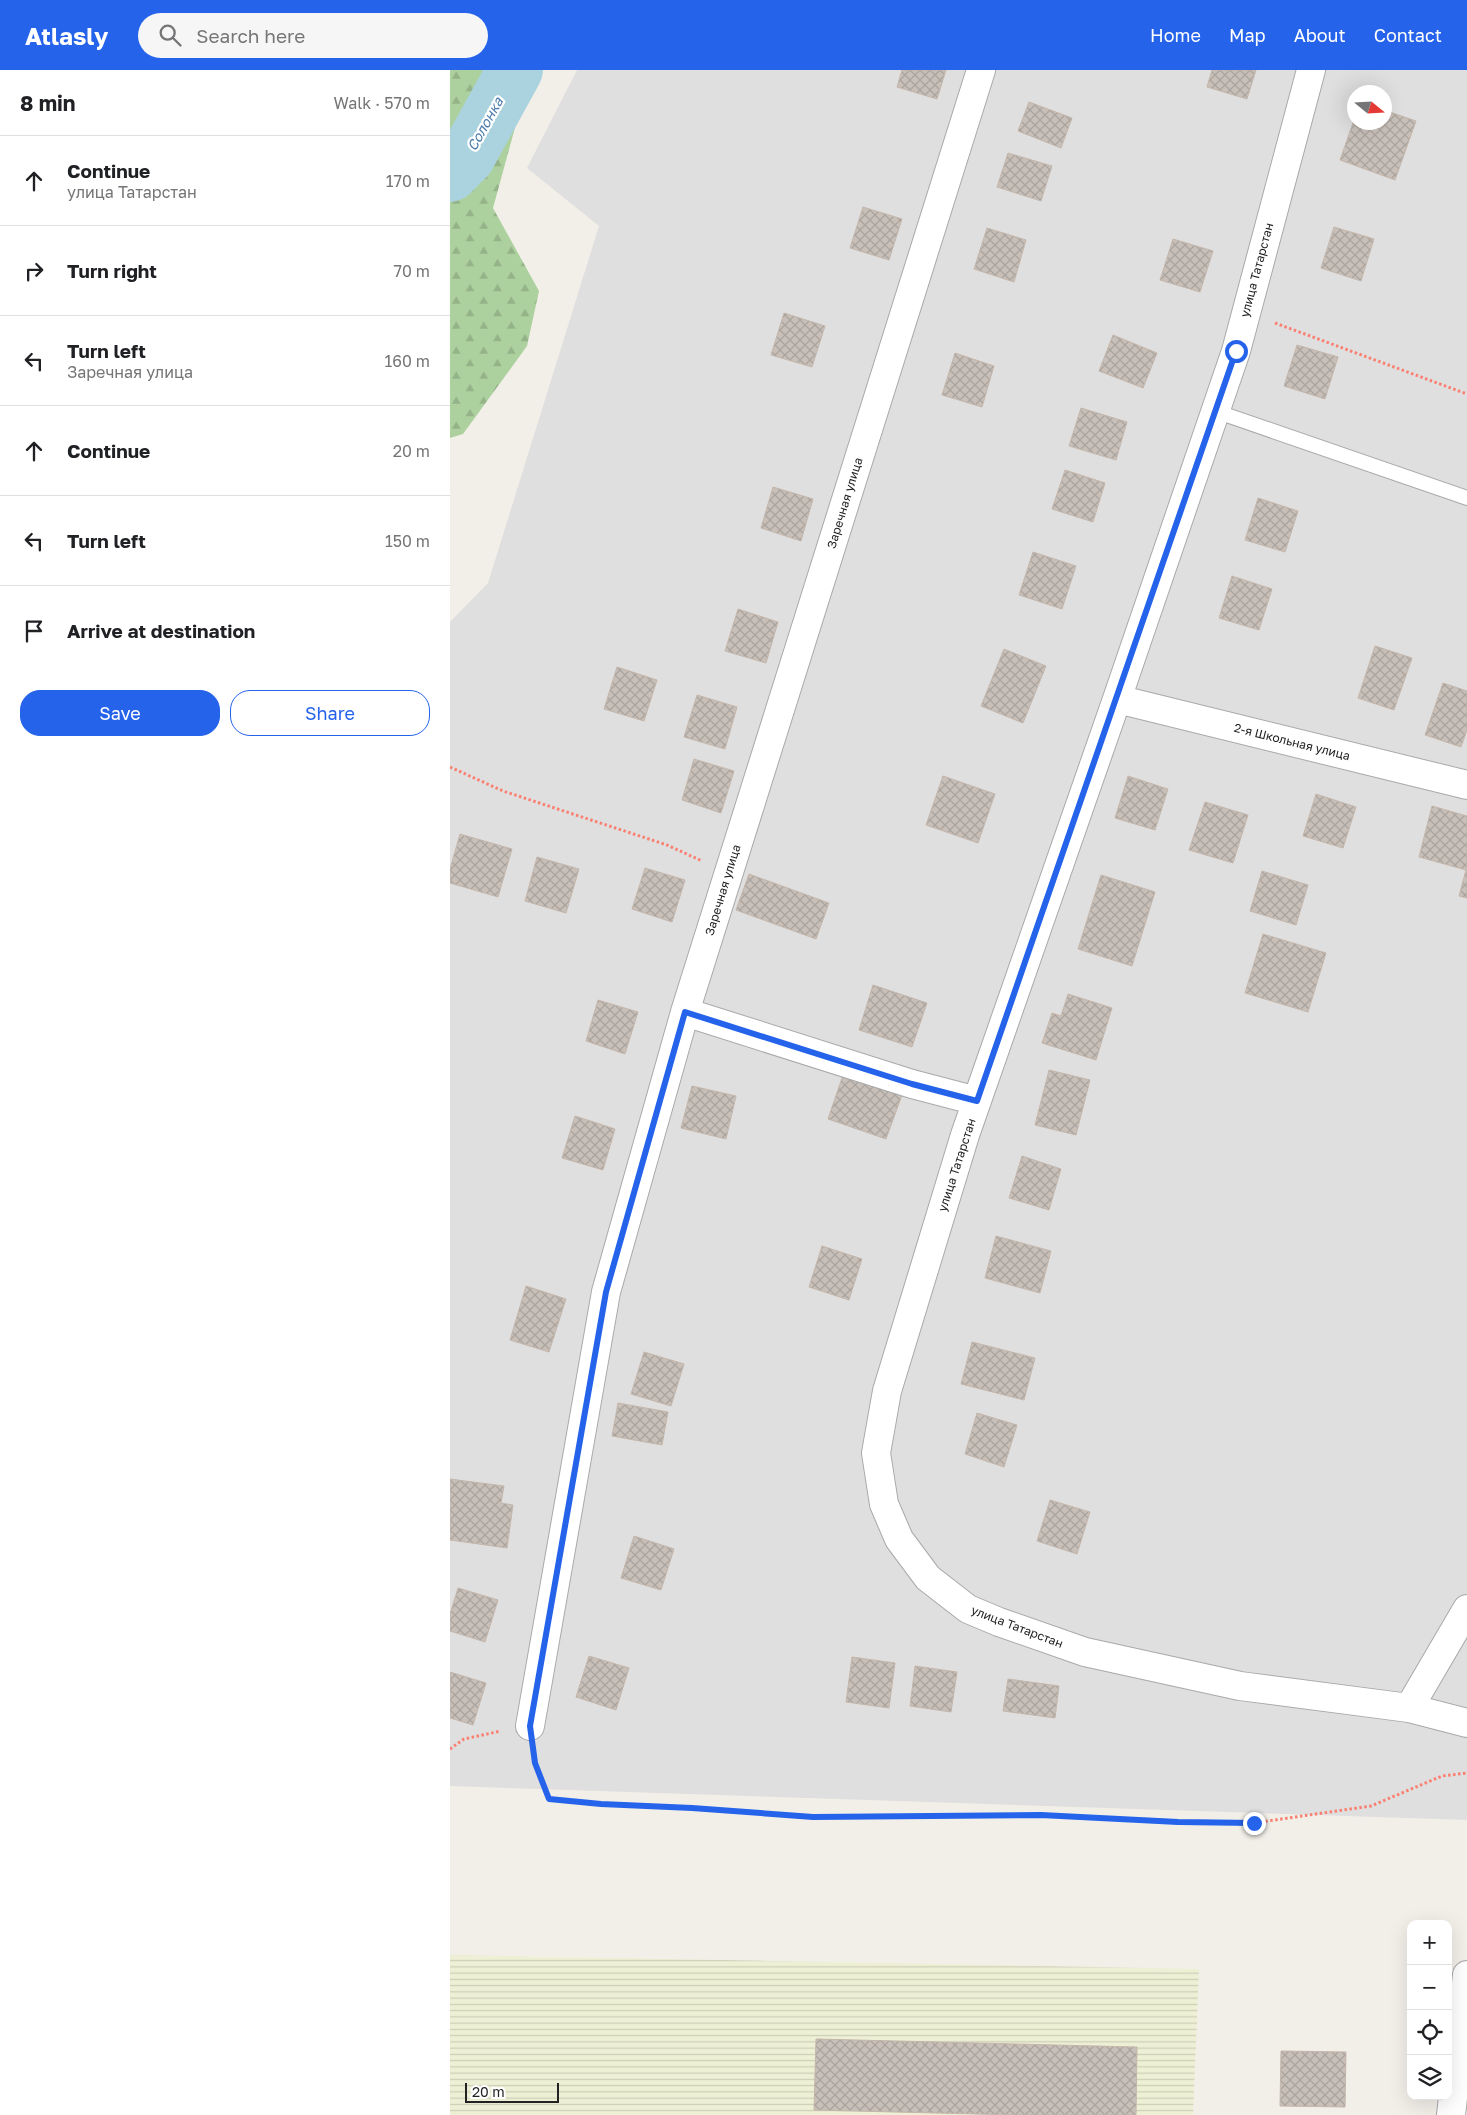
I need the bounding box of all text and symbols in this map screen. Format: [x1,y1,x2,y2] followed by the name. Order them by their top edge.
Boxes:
[138,13,488,58] search box
[25,21,108,50] text: Atlasly
[156,21,184,49] icon: search
[196,24,305,47] text: Search here
[1150,24,1201,46] text: Home
[1229,24,1266,46] text: Map
[1294,24,1346,46] text: About
[1374,24,1442,46] text: Contact
[1347,85,1392,130] north arrow
[20,90,76,116] text: 8 min
[333,93,430,113] text: Walk · 570 m
[463,93,507,154] water label: Солонка
[67,159,150,182] text: Continue
[20,167,48,195] icon: ahead
[386,171,430,191] text: 170 m
[67,182,197,202] text: улица Татарстан
[1237,221,1276,319] street label: улица Татарстан
[20,257,48,285] icon: right
[67,259,157,282] text: Turn right
[393,261,430,281] text: 70 m
[67,339,146,362] text: Turn left
[1225,340,1248,363] route start
[20,347,48,375] icon: left
[384,351,430,371] text: 160 m
[67,362,193,382] text: Заречная улица
[20,437,48,465] icon: ahead
[67,439,150,462] text: Continue
[393,441,430,461] text: 20 m
[824,455,866,550] street label: Заречная улица
[20,527,48,555] icon: left
[67,529,146,552] text: Turn left
[385,531,430,551] text: 150 m
[20,617,48,645] icon: arrive
[67,619,255,642] text: Arrive at destination
[20,690,220,736] button: Save
[230,690,430,736] button: Share
[1232,720,1352,763] street label: 2-я Школьная улица
[702,842,744,937] street label: Заречная улица
[934,1116,979,1213] street label: улица Татарстан
[969,1602,1065,1651] street label: улица Татарстан
[1243,1812,1266,1835] route end
[1407,1920,1452,2100] map controls
[1407,1920,1452,1965] button: +
[1407,1965,1452,2010] button: −
[1407,2010,1452,2055] button: locate
[1407,2055,1452,2100] button: layers
[465,2080,559,2103] scale bar
[472,2083,505,2100] text: 20 m

